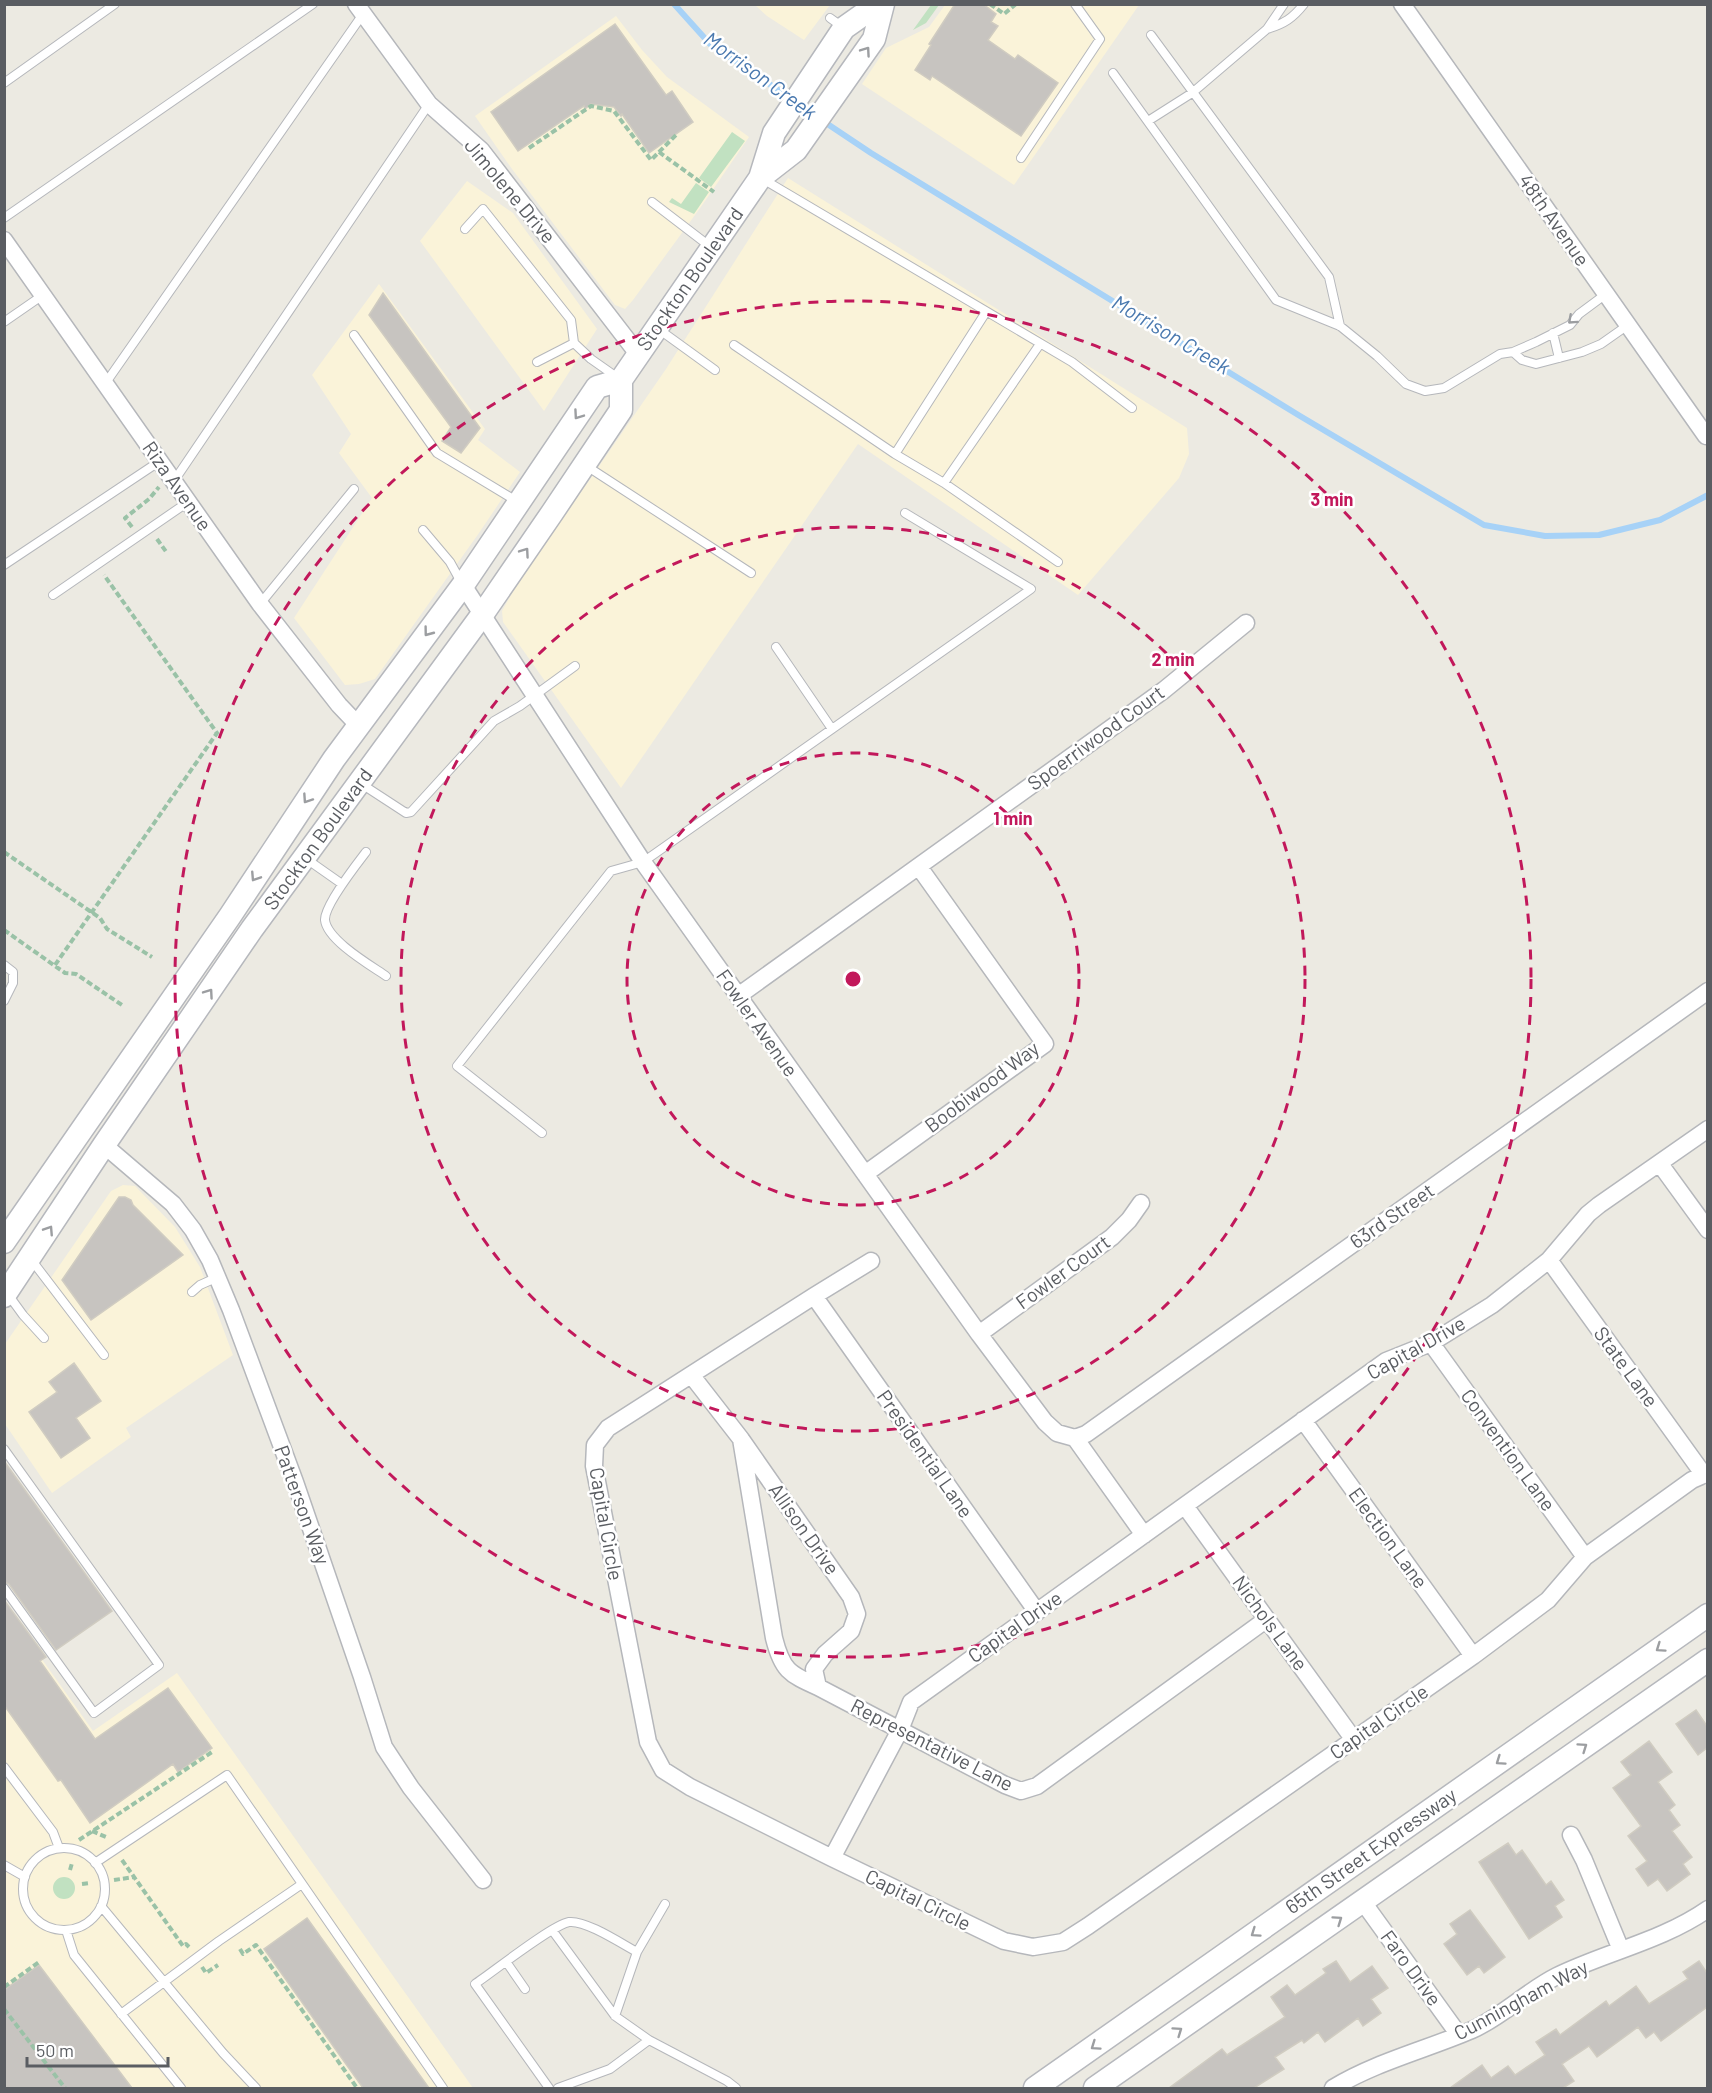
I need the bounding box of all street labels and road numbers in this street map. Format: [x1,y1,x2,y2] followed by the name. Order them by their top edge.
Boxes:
[460,133,561,248] street label: Jimolene Drive
[1514,169,1595,270] street label: 48th Avenue
[631,202,748,355] street label: Stockton Boulevard
[138,436,217,535] street label: Riza Avenue
[1022,680,1168,795] street label: Spoerriwood Court
[258,763,377,914] street label: Stockton Boulevard
[712,964,804,1081] street label: Fowler Avenue
[919,1035,1043,1137] street label: Boobiwood Way
[1345,1177,1438,1253] street label: 63rd Street
[1011,1229,1114,1313] street label: Fowler Court
[1362,1310,1469,1384] street label: Capital Drive
[1590,1321,1664,1411] street label: State Lane
[1456,1384,1561,1515] street label: Convention Lane
[873,1385,979,1522] street label: Presidential Lane
[270,1442,336,1568] street label: Patterson Way
[585,1465,629,1582] street label: Capital Circle
[765,1478,845,1579] street label: Allison Drive
[1344,1482,1433,1592] street label: Election Lane
[1228,1570,1313,1675] street label: Nichols Lane
[963,1585,1066,1667] street label: Capital Drive
[1325,1679,1432,1764] street label: Capital Circle
[847,1693,1018,1795] street label: Representative Lane
[1280,1782,1461,1918] street label: 65th Street Expressway
[862,1863,975,1935] street label: Capital Circle
[1376,1925,1447,2010] street label: Faro Drive
[1449,1954,1592,2045] street label: Cunningham Way

